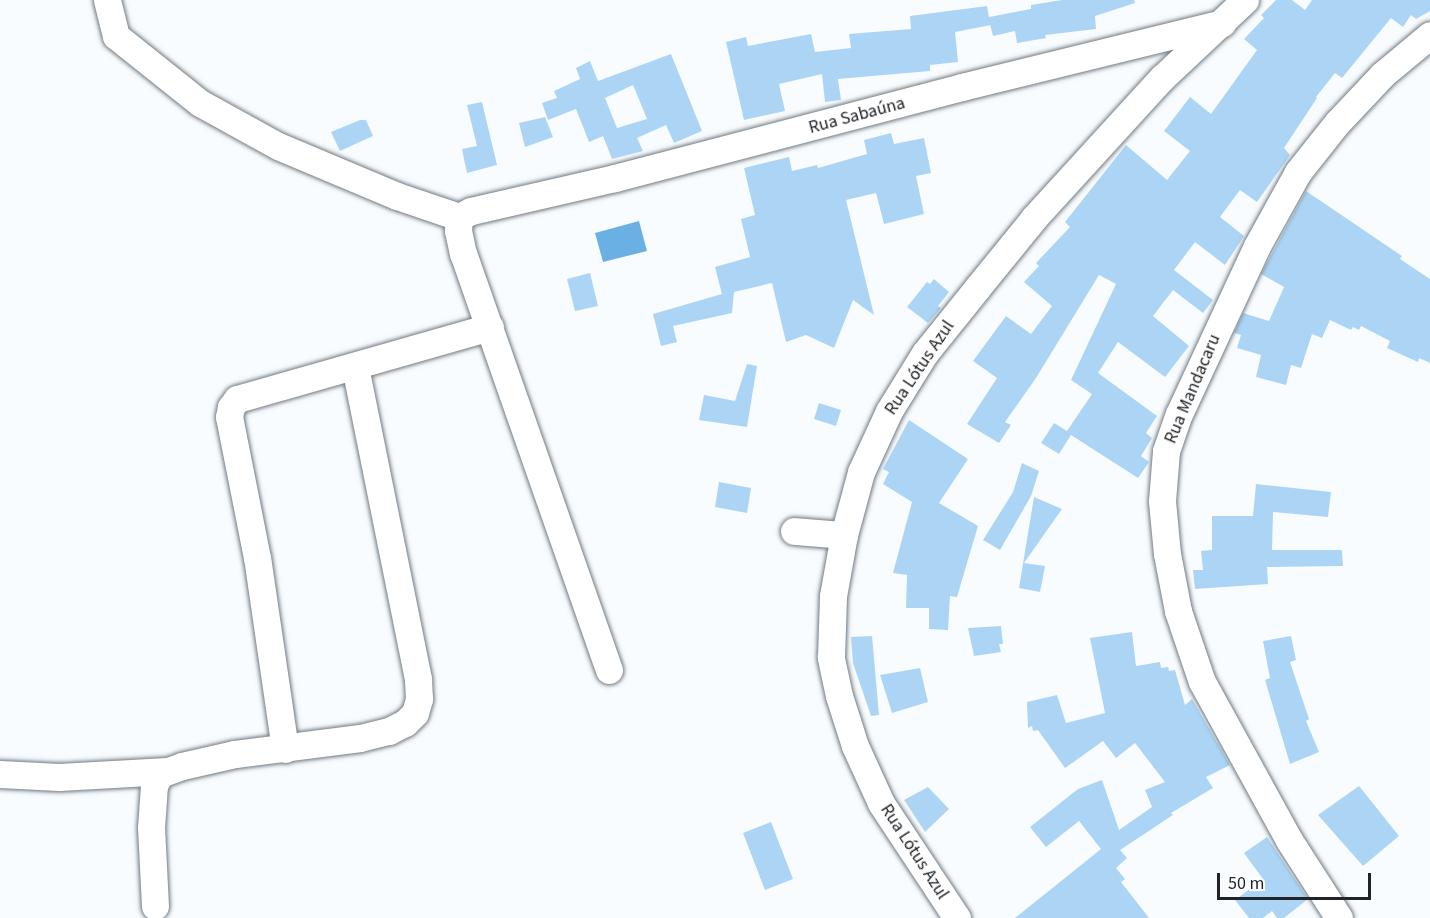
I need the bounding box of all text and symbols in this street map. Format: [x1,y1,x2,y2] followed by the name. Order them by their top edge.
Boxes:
[806,93,908,139] street label: Rua Sabaúna
[880,317,960,419] street label: Rua Lótus Azul
[1160,331,1226,447] street label: Rua Mandacaru
[875,800,953,904] street label: Rua Lótus Azul
[1220,861,1374,899] scale bar
[1228,871,1264,896] text: 50 m

